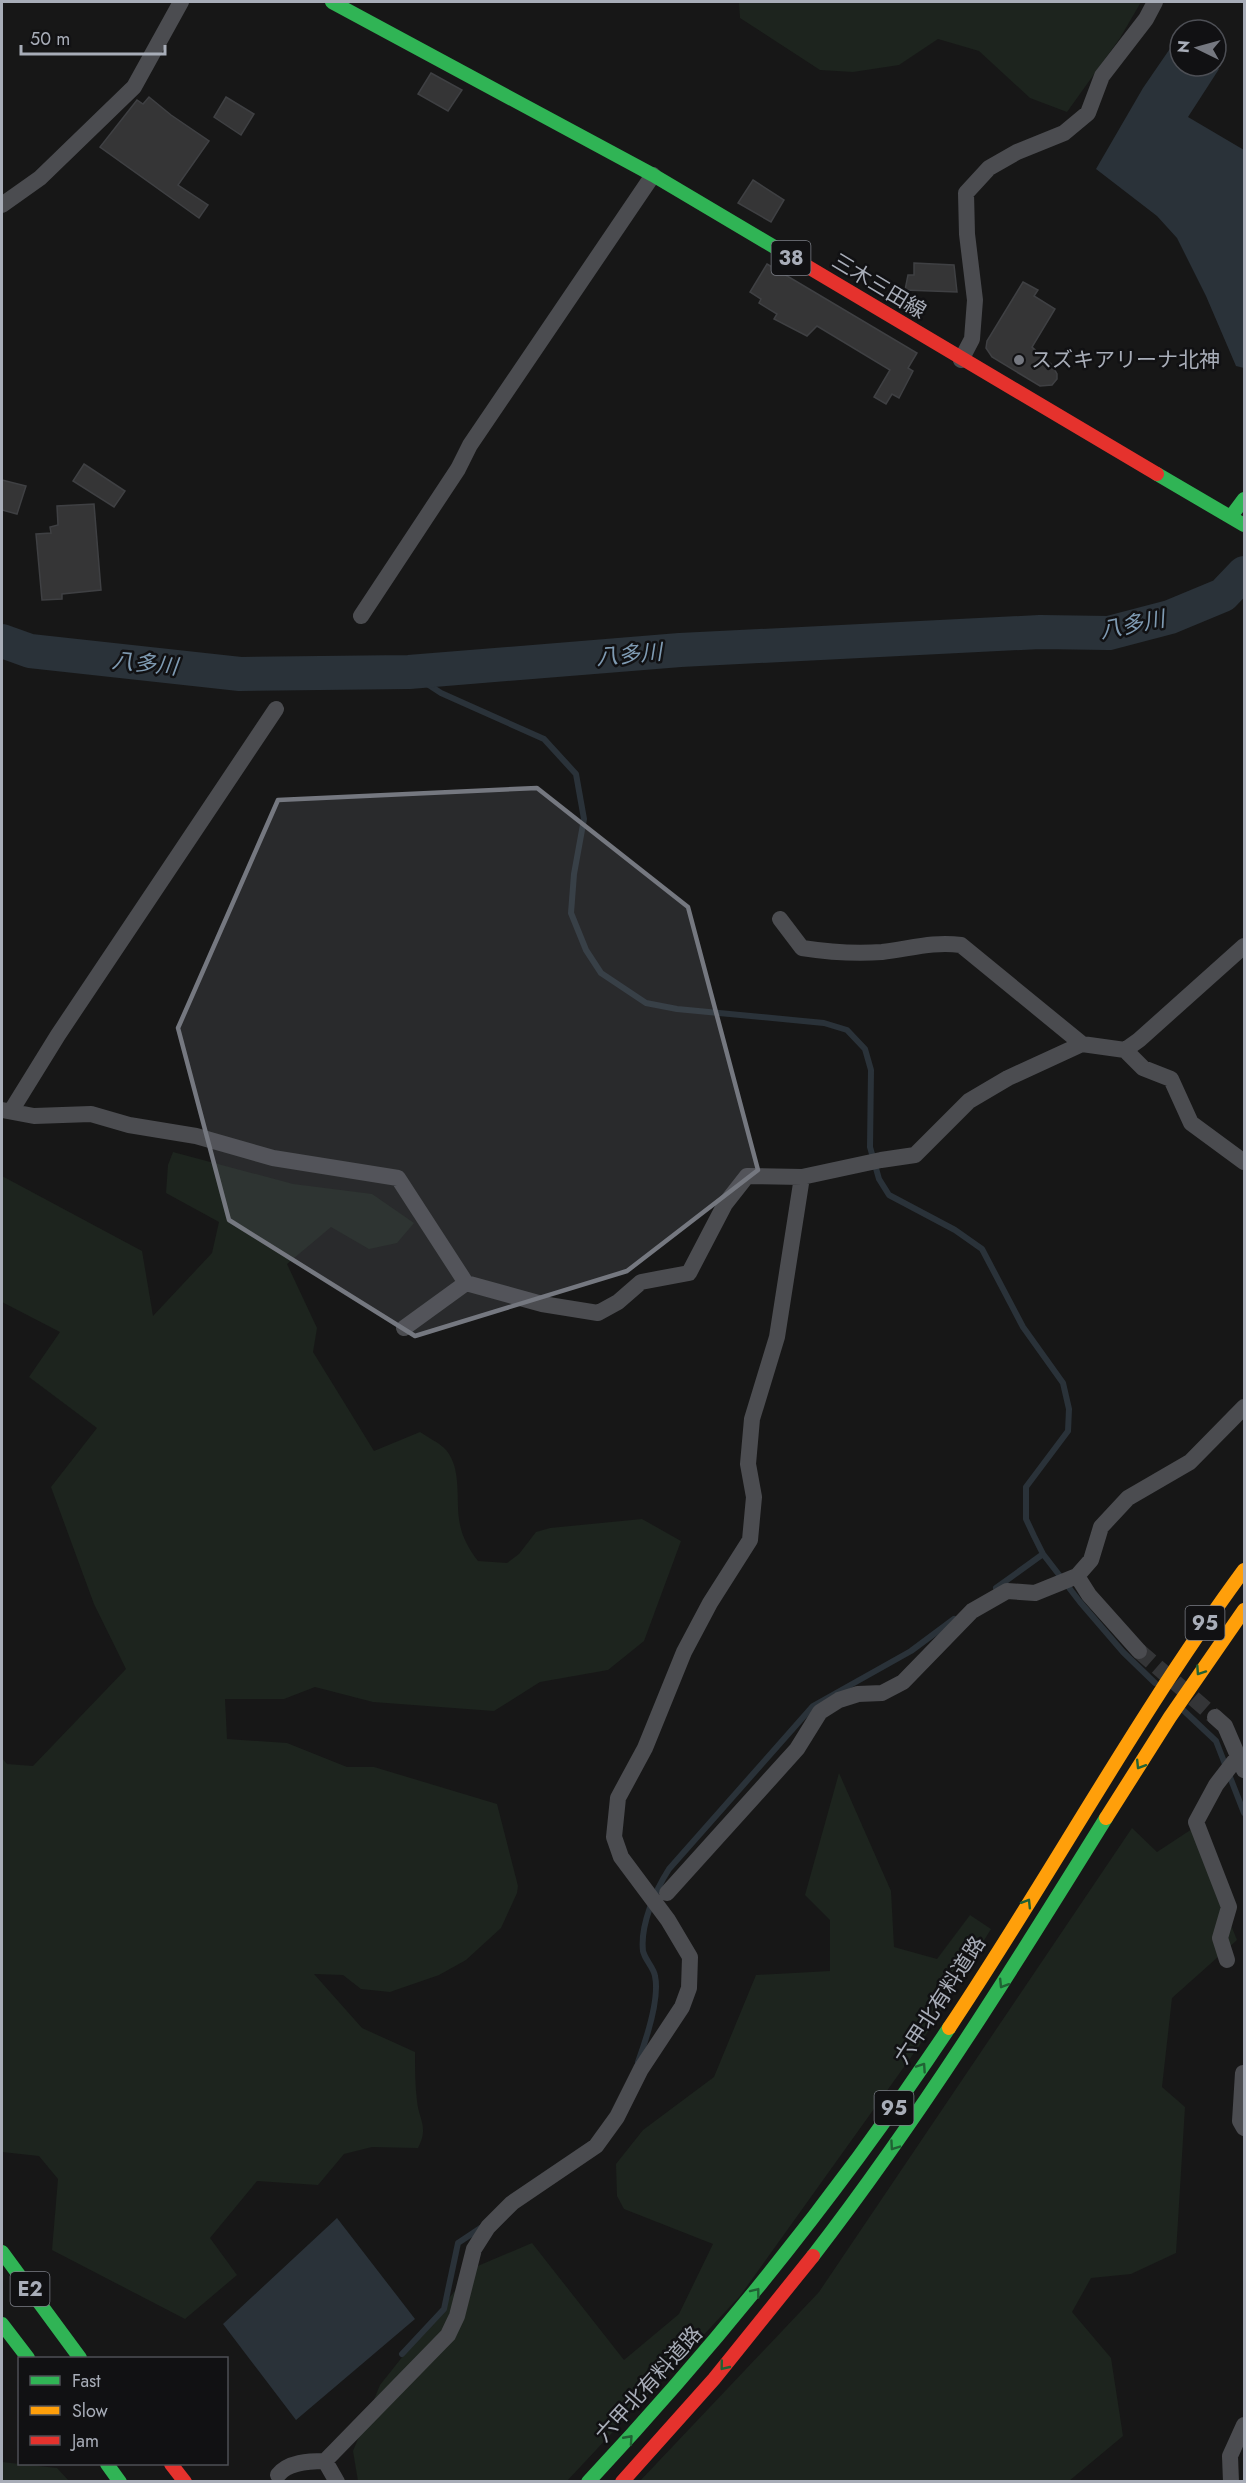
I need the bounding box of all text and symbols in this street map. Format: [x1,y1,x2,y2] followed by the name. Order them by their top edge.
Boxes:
[21,18,165,56] scale bar
[1168,18,1228,78] north arrow
[30,26,70,52] text: 50 m
[1172,39,1196,54] text: N
[772,241,810,275] road number: 38
[826,246,932,326] street label: 三木三田線
[1031,345,1220,375] place label: スズキアリーナ北神
[1012,353,1026,367] marker: スズキアリーナ北神
[1097,602,1169,646] water label: 八多川
[595,635,665,673] water label: 八多川
[111,644,181,683] water label: 八多川
[1186,1606,1224,1640] road number: 95
[1196,1664,1207,1675] one-way arrow
[1136,1759,1147,1770] one-way arrow
[1019,1899,1031,1909] one-way arrow
[887,1930,993,2070] street label: 六甲北有料道路
[998,1978,1010,1988] one-way arrow
[915,2063,926,2074] one-way arrow
[874,2091,914,2125] road number: 95
[890,2139,901,2150] one-way arrow
[10,2272,50,2306] road number: E2
[749,2287,760,2298] one-way arrow
[589,2319,709,2449] street label: 六甲北有料道路
[18,2357,228,2465] legend
[720,2359,731,2370] one-way arrow
[72,2368,101,2394] text: Fast
[72,2398,109,2424] text: Slow
[70,2428,99,2454] text: Jam
[622,2435,633,2446] one-way arrow

